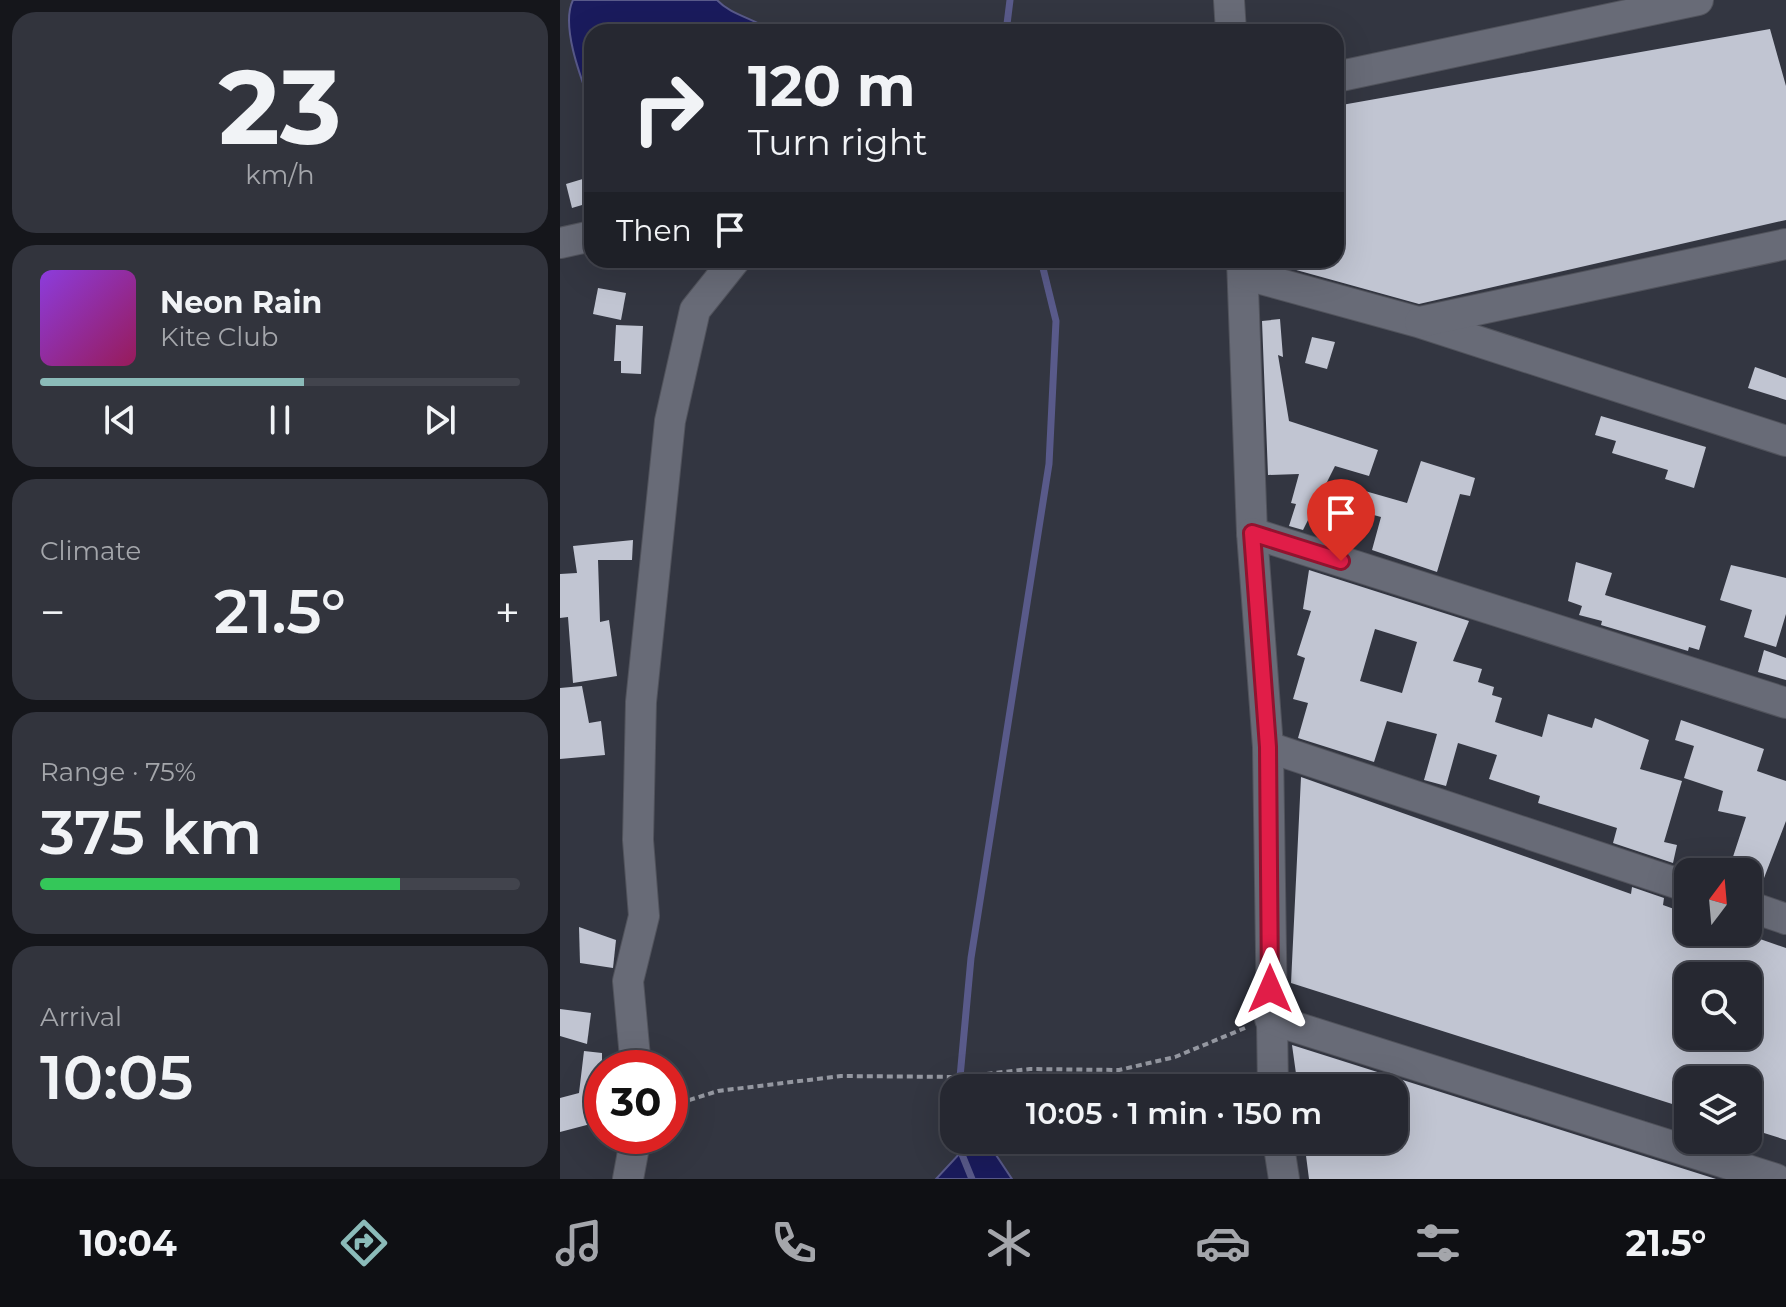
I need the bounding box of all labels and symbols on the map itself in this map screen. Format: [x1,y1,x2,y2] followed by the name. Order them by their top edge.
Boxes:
[1307,479,1375,561] pin
[1674,858,1762,946] north arrow
[1228,947,1312,1031] position arrow
[584,1050,688,1154] speed limit sign: 30

